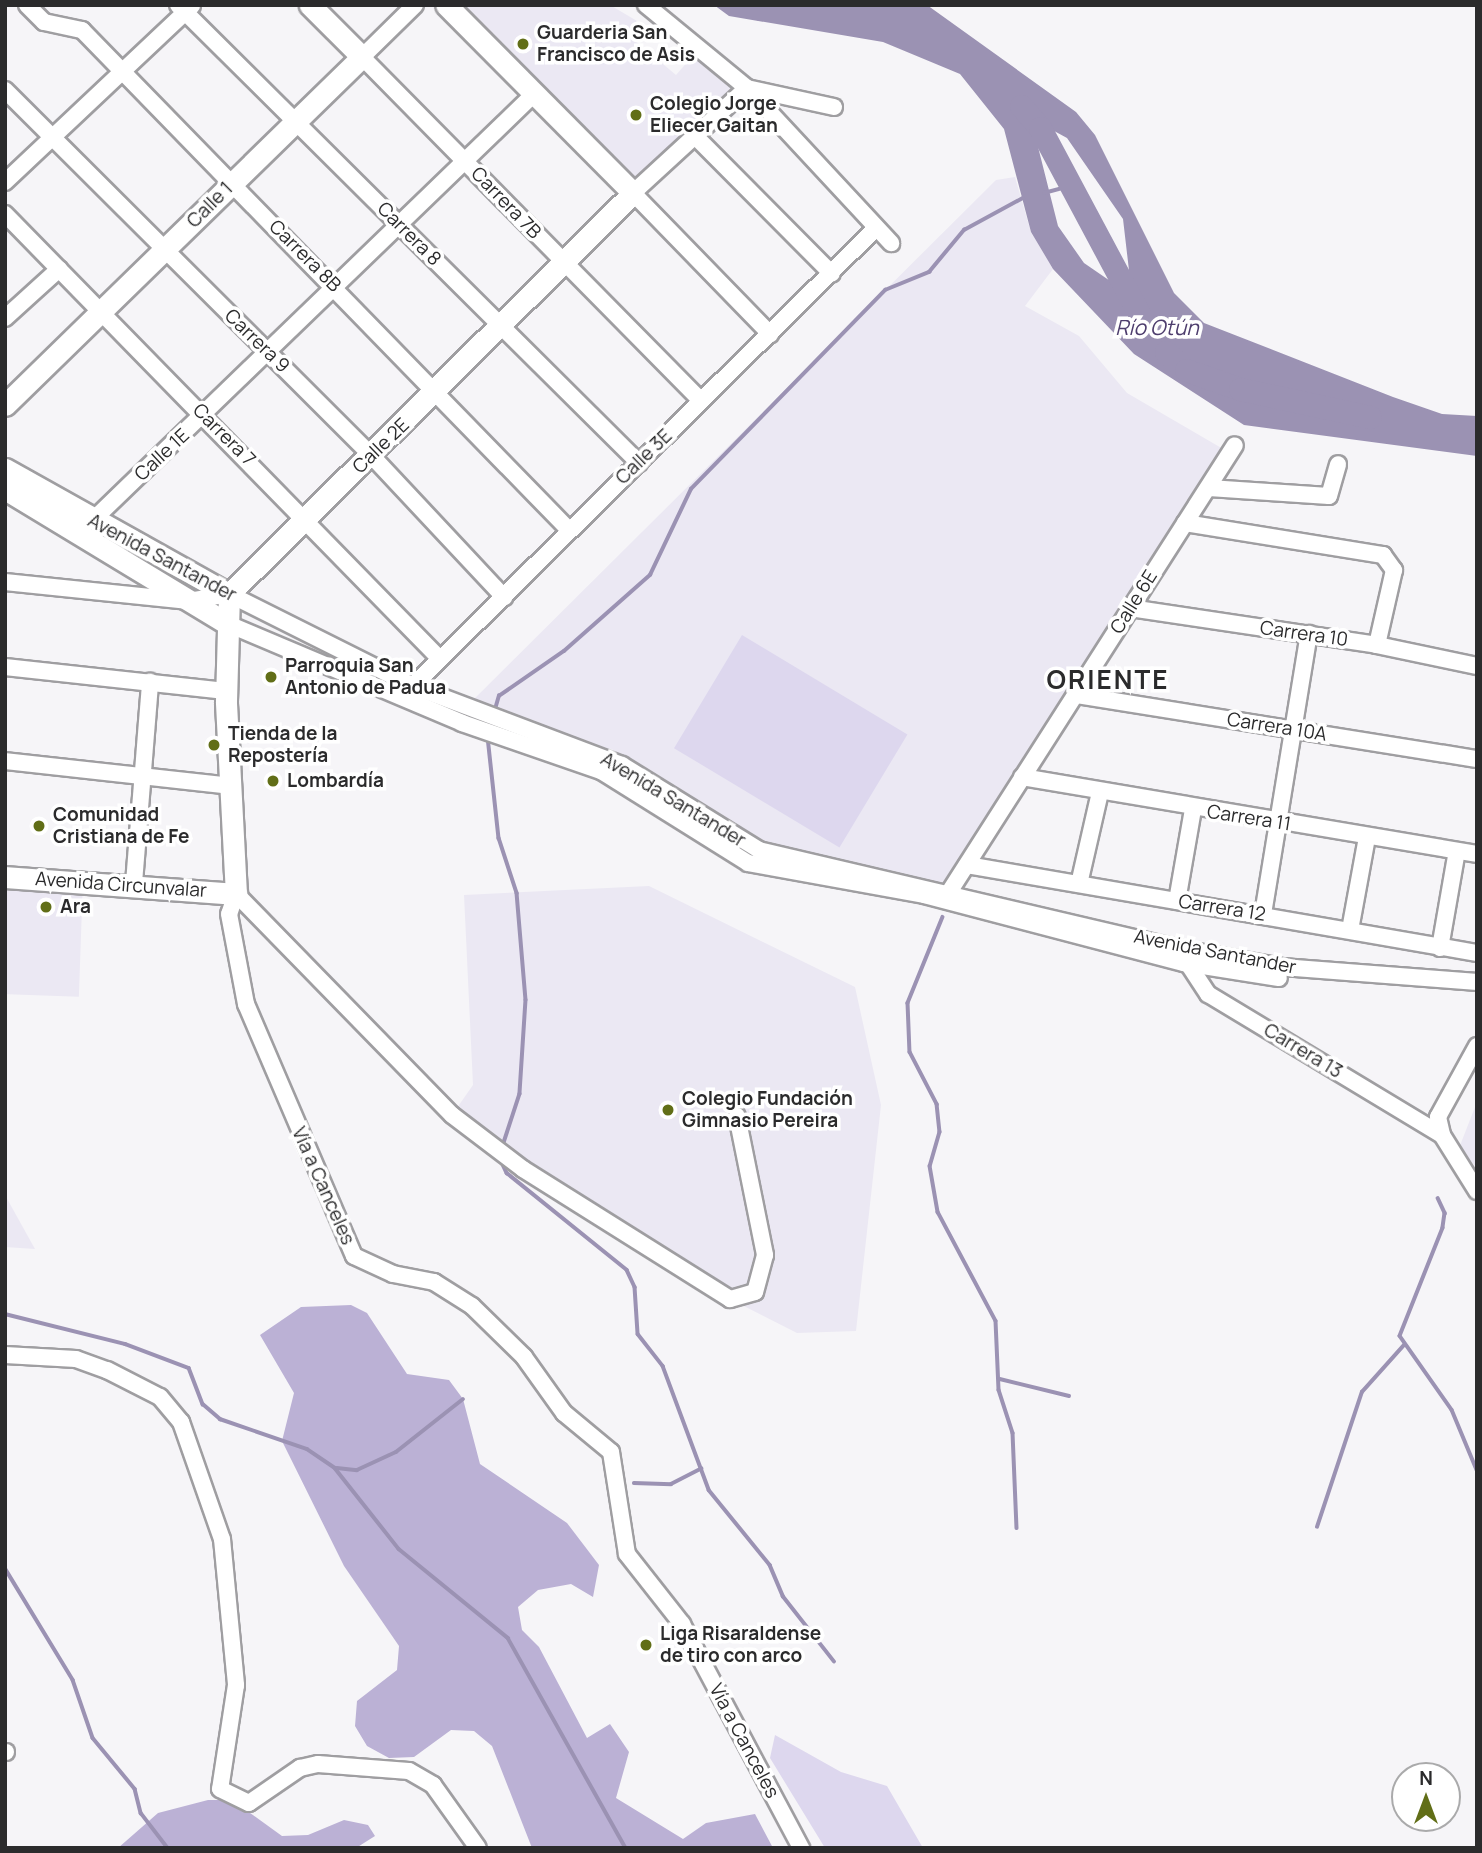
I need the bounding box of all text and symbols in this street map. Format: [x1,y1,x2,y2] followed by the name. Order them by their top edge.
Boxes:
[537,22,695,66] place label: Guarderia San Francisco de Asis
[515,36,531,52] marker: Guarderia San Francisco de Asis
[650,93,778,137] place label: Colegio Jorge Eliecer Gaitan
[628,107,644,123] marker: Colegio Jorge Eliecer Gaitan
[466,162,546,244] street label: Carrera 7B
[182,177,238,233] street label: Calle 1
[372,197,446,271] street label: Carrera 8
[264,215,346,297] street label: Carrera 8B
[220,305,294,377] street label: Carrera 9
[1115,314,1199,340] water label: Río Otún
[188,399,260,471] street label: Carrera 7
[348,414,414,478] street label: Calle 2E
[130,424,194,486] street label: Calle 1E
[611,425,677,489] street label: Calle 3E
[84,509,240,607] street label: Avenida Santander
[1106,566,1162,638] street label: Calle 6E
[1259,617,1349,651] street label: Carrera 10
[285,655,446,699] place label: Parroquia San Antonio de Padua
[1047,664,1169,696] district label: ORIENTE
[263,669,279,685] marker: Parroquia San Antonio de Padua
[1226,708,1328,746] street label: Carrera 10A
[228,723,337,767] place label: Tienda de la Repostería
[206,737,222,753] marker: Tienda de la Repostería
[596,748,750,852] street label: Avenida Santander
[287,770,384,792] place label: Lombardía
[265,773,281,789] marker: Lombardía
[1206,800,1292,836] street label: Carrera 11
[53,804,189,848] place label: Comunidad Cristiana de Fe
[31,818,47,834] marker: Comunidad Cristiana de Fe
[34,868,208,902] street label: Avenida Circunvalar
[1177,890,1267,926] street label: Carrera 12
[60,896,91,918] place label: Ara
[38,899,54,915] marker: Ara
[1132,925,1298,979] street label: Avenida Santander
[1260,1019,1346,1083] street label: Carrera 13
[682,1088,853,1132] place label: Colegio Fundación Gimnasio Pereira
[660,1102,676,1118] marker: Colegio Fundación Gimnasio Pereira
[287,1124,359,1248] street label: Vía a Canceles
[660,1623,821,1667] place label: Liga Risaraldense de tiro con arco
[638,1637,654,1653] marker: Liga Risaraldense de tiro con arco
[704,1680,784,1802] street label: Vía a Canceles
[1391,1762,1461,1832] north arrow
[1419,1765,1433,1791] text: N

